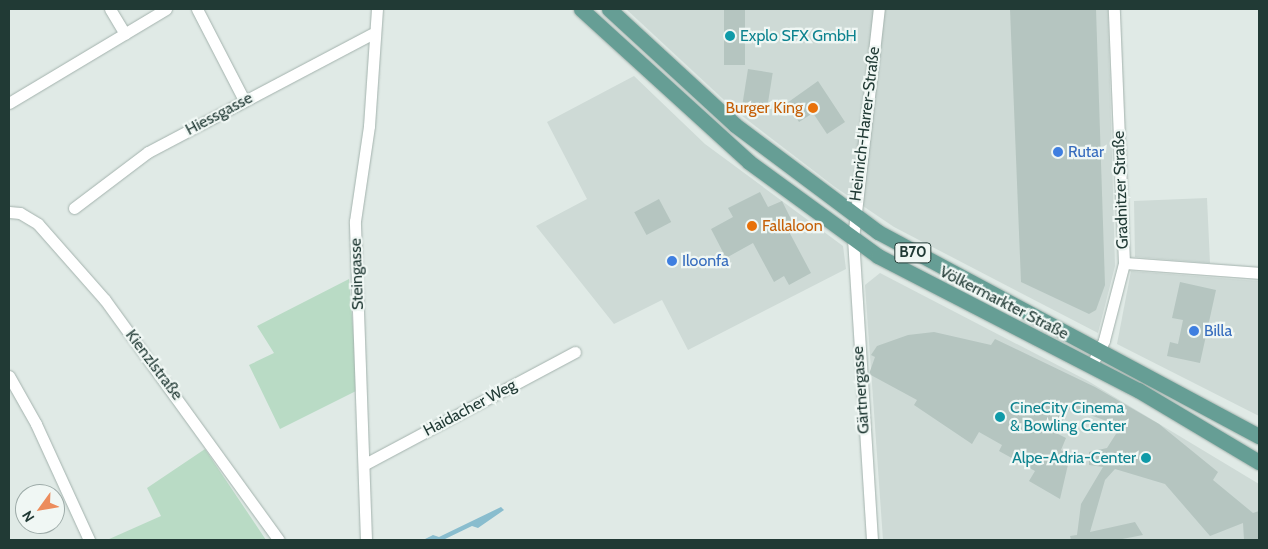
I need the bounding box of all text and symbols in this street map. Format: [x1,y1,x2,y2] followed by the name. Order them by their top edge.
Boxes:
[740,26,857,46] place label: Explo SFX GmbH
[724,30,736,42] marker: Explo SFX GmbH
[846,46,884,202] street label: Heinrich-Harrer-Straße
[182,88,256,140] street label: Hiessgasse
[726,98,803,118] place label: Burger King
[807,102,819,114] marker: Burger King
[1109,130,1133,250] street label: Gradnitzer Straße
[1068,142,1104,162] place label: Rutar
[1052,146,1064,158] marker: Rutar
[762,216,823,236] place label: Fallaloon
[746,220,758,232] marker: Fallaloon
[346,238,368,310] street label: Steingasse
[894,240,932,266] road number: B70
[682,251,729,271] place label: Iloonfa
[666,255,678,267] marker: Iloonfa
[936,262,1072,344] street label: Völkermarkter Straße
[1204,321,1232,341] place label: Billa
[1188,325,1200,337] marker: Billa
[121,326,187,404] street label: Kienzlstraße
[848,345,874,435] street label: Gärtnergasse
[420,376,520,440] street label: Haidacher Weg
[1010,398,1126,436] place label: CineCity Cinema & Bowling Center
[994,411,1006,423] marker: CineCity Cinema & Bowling Center
[1012,448,1136,468] place label: Alpe-Adria-Center
[1140,452,1152,464] marker: Alpe-Adria-Center
[15,484,65,534] north arrow
[18,507,38,525] text: N

